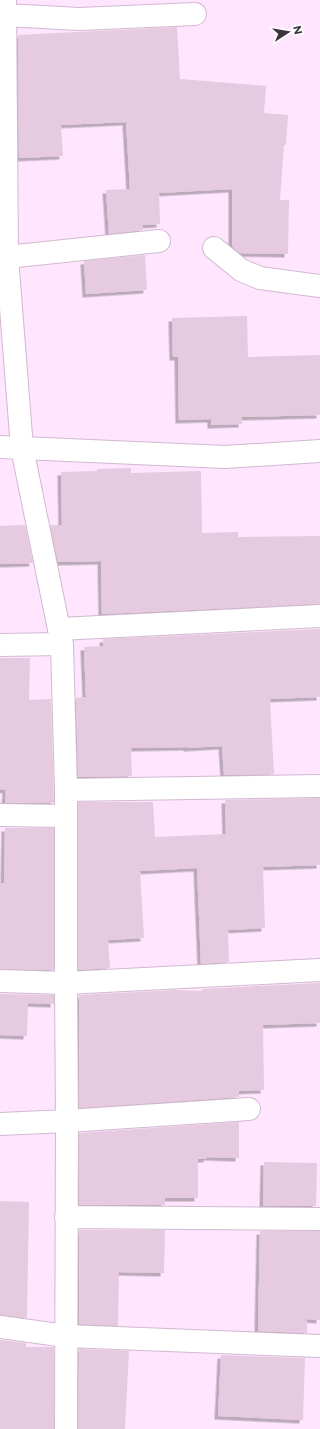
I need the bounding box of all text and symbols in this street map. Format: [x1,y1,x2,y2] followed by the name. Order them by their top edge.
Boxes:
[268,12,308,52] north arrow
[290,24,306,36] text: N

